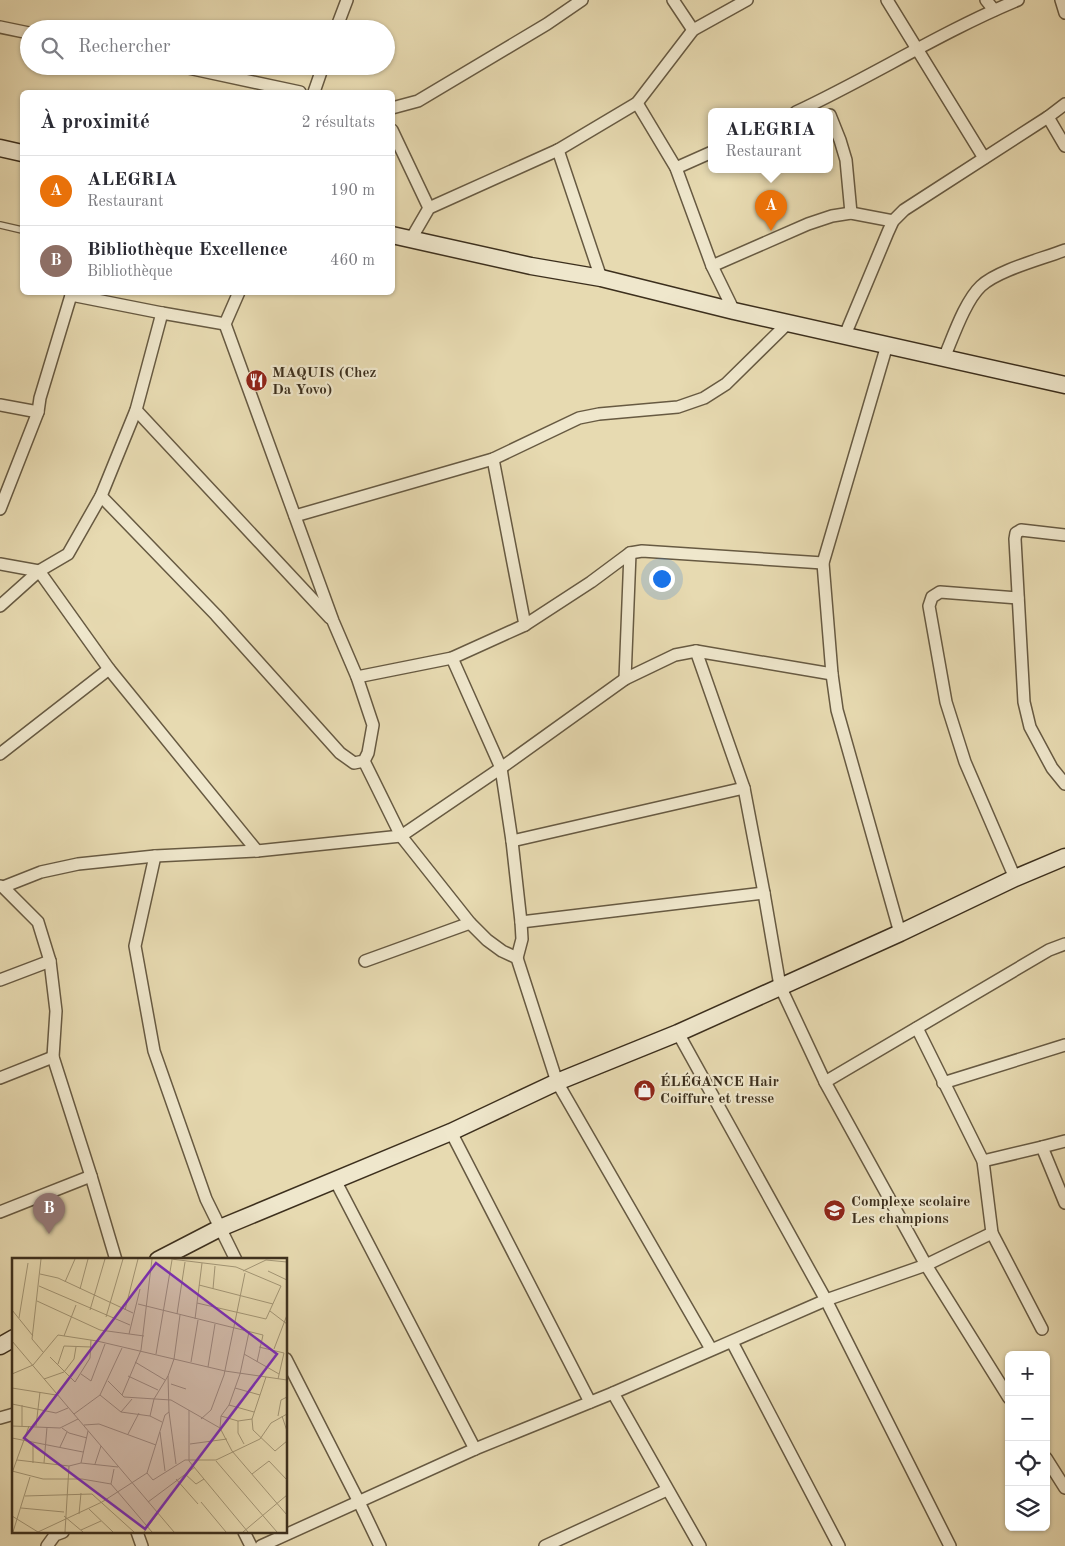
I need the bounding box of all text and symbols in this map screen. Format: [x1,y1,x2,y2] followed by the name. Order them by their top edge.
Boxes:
[20,20,395,75] search box
[38,34,66,62] icon: search
[78,38,171,57] text: Rechercher
[708,108,833,173] popup
[40,112,150,133] text: À proximité
[301,115,375,131] text: 2 résultats
[725,121,816,140] text: ALEGRIA
[725,144,802,160] text: Restaurant
[87,171,177,190] text: ALEGRIA
[50,183,62,199] text: A
[330,183,375,199] text: 190 m
[755,190,787,231] pin: A
[87,194,164,210] text: Restaurant
[87,241,288,260] text: Bibliothèque Excellence
[50,253,62,269] text: B
[330,253,375,269] text: 460 m
[87,264,173,280] text: Bibliothèque
[272,366,377,398] place label: MAQUIS (Chez Da Yovo)
[244,369,268,393] restaurant icon: MAQUIS (Chez Da Yovo)
[649,566,675,592] your location
[660,1072,779,1107] place label: ÉLÉGANCE Hair Coiffure et tresse
[632,1078,656,1102] shop icon: ÉLÉGANCE Hair Coiffure et tresse
[33,1193,65,1234] pin: B
[851,1195,970,1227] place label: Complexe scolaire Les champions
[823,1198,847,1222] school or university icon: Complexe scolaire Les champions
[12,1258,288,1534] inset map
[1005,1351,1050,1531] map controls
[1005,1351,1050,1396] button: +
[1005,1396,1050,1441] button: −
[1005,1441,1050,1486] button: locate
[1005,1486,1050,1531] button: layers

